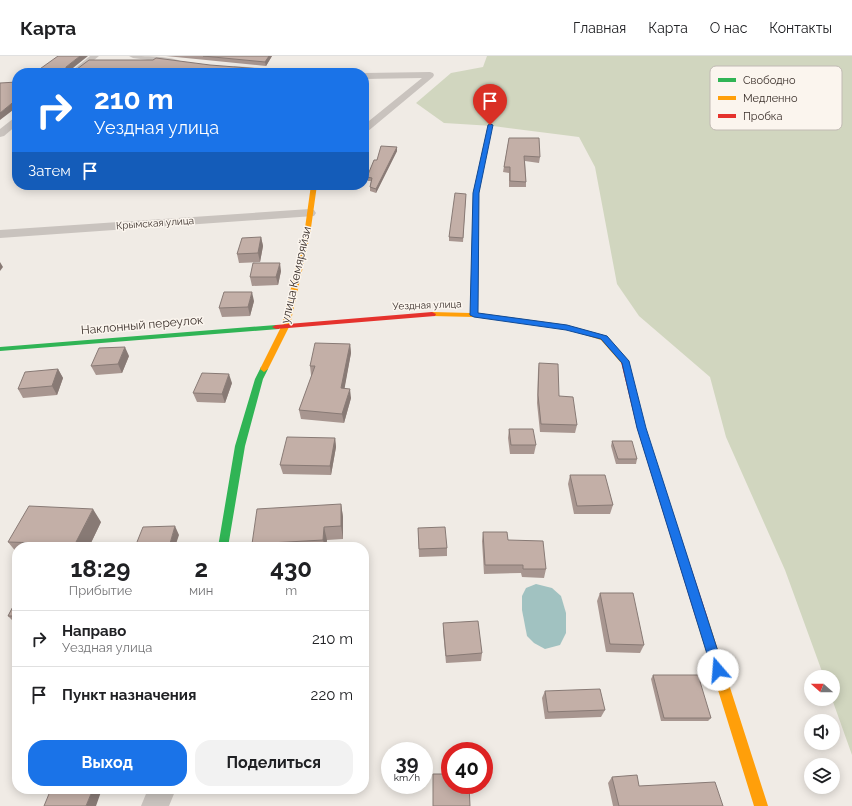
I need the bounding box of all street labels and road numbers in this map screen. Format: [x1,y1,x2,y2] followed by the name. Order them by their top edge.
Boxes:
[116,215,194,231] street label: Крымская улица
[278,225,314,325] street label: улица Кемяряйзи
[392,298,462,312] street label: Уездная улица
[80,313,204,337] street label: Наклонный переулок

